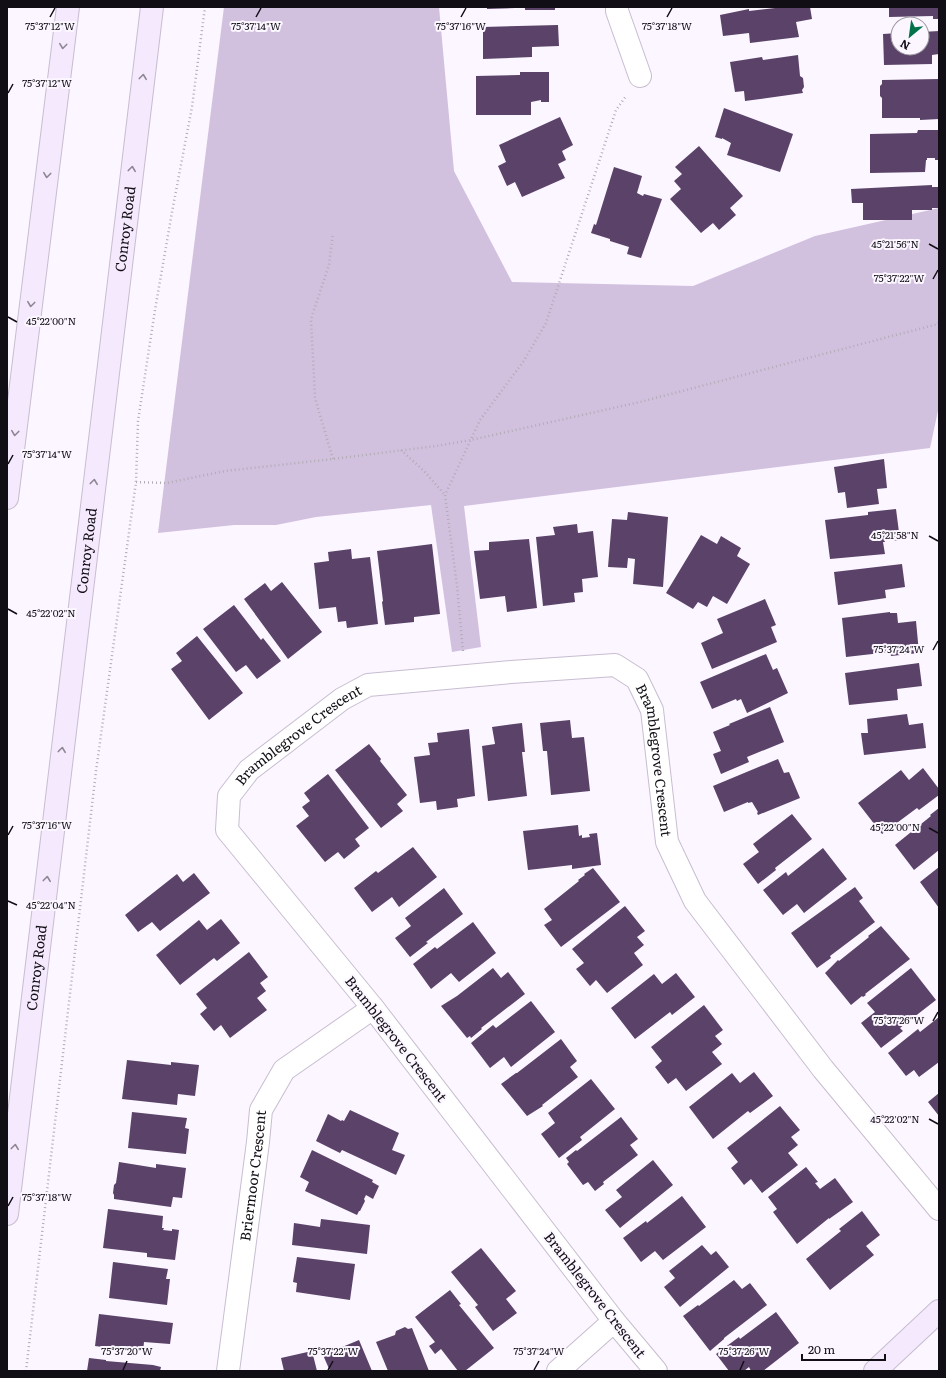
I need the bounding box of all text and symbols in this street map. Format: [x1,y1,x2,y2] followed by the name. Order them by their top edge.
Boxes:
[890,16,930,56] north arrow
[25,18,75,33] text: 75°37'12"W
[231,18,281,33] text: 75°37'14"W
[436,18,486,33] text: 75°37'16"W
[642,18,692,33] text: 75°37'18"W
[897,36,913,55] text: N
[59,43,68,49] one-way arrow
[139,74,148,80] one-way arrow
[22,75,72,90] text: 75°37'12"W
[127,166,136,172] one-way arrow
[43,172,52,178] one-way arrow
[109,184,139,273] street label: Conroy Road
[871,236,919,251] text: 45°21'56"N
[874,270,924,285] text: 75°37'22"W
[27,301,36,307] one-way arrow
[26,313,76,328] text: 45°22'00"N
[11,430,20,436] one-way arrow
[22,446,72,461] text: 75°37'14"W
[89,479,98,485] one-way arrow
[71,506,101,595] street label: Conroy Road
[871,527,919,542] text: 45°21'58"N
[26,605,76,620] text: 45°22'02"N
[873,641,925,656] text: 75°37'24"W
[230,679,365,789] street label: Bramblegrove Crescent
[632,680,677,838] street label: Bramblegrove Crescent
[57,747,66,753] one-way arrow
[22,817,72,832] text: 75°37'16"W
[870,819,920,834] text: 45°22'00"N
[42,876,51,882] one-way arrow
[26,897,76,912] text: 45°22'04"N
[21,923,51,1012] street label: Conroy Road
[341,971,453,1106] street label: Bramblegrove Crescent
[874,1012,925,1027] text: 75°37'26"W
[234,1109,270,1242] street label: Briermoor Crescent
[870,1111,920,1126] text: 45°22'02"N
[10,1144,19,1150] one-way arrow
[22,1189,72,1204] text: 75°37'18"W
[540,1227,652,1362] street label: Bramblegrove Crescent
[802,1336,885,1362] scale bar
[808,1340,835,1358] text: 20 m
[101,1343,153,1358] text: 75°37'20"W
[308,1343,358,1358] text: 75°37'22"W
[513,1343,565,1358] text: 75°37'24"W
[719,1343,770,1358] text: 75°37'26"W

